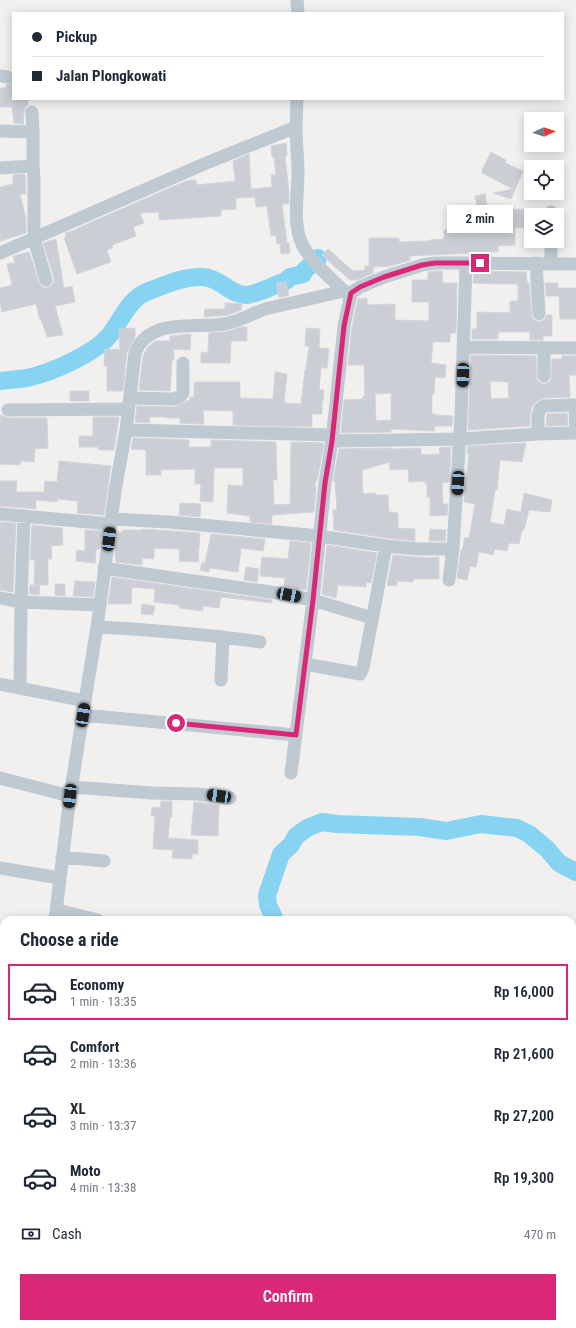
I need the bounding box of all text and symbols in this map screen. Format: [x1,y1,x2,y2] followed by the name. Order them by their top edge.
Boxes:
[56,28,97,46] text: Pickup
[56,67,166,85] text: Jalan Plongkowati
[524,112,564,152] north arrow
[524,112,564,248] map controls
[524,160,564,200] button: locate
[447,205,513,233] callout: 2 min
[524,208,564,248] button: layers
[466,211,494,226] text: 2 min
[471,254,489,272] route end
[457,363,469,387] car
[451,471,465,495] car
[102,526,116,552] car
[276,587,302,603] car
[75,702,91,728] car
[167,714,185,732] route start
[63,783,77,809] car
[206,788,232,804] car
[20,929,119,950] text: Choose a ride
[22,974,58,1010] icon: car
[70,976,124,994] text: Economy
[494,983,554,1001] text: Rp 16,000
[70,994,136,1009] text: 1 min · 13:35
[22,1036,58,1072] icon: car
[70,1038,119,1056] text: Comfort
[494,1045,554,1063] text: Rp 21,600
[70,1056,136,1071] text: 2 min · 13:36
[22,1098,58,1134] icon: car
[70,1100,86,1118] text: XL
[494,1107,554,1125] text: Rp 27,200
[70,1118,136,1133] text: 3 min · 13:37
[22,1160,58,1196] icon: car
[70,1162,101,1180] text: Moto
[494,1169,554,1187] text: Rp 19,300
[70,1180,136,1195] text: 4 min · 13:38
[20,1223,42,1245] icon: cash
[52,1225,82,1243] text: Cash
[524,1227,556,1242] text: 470 m
[20,1274,556,1320] button: Confirm

